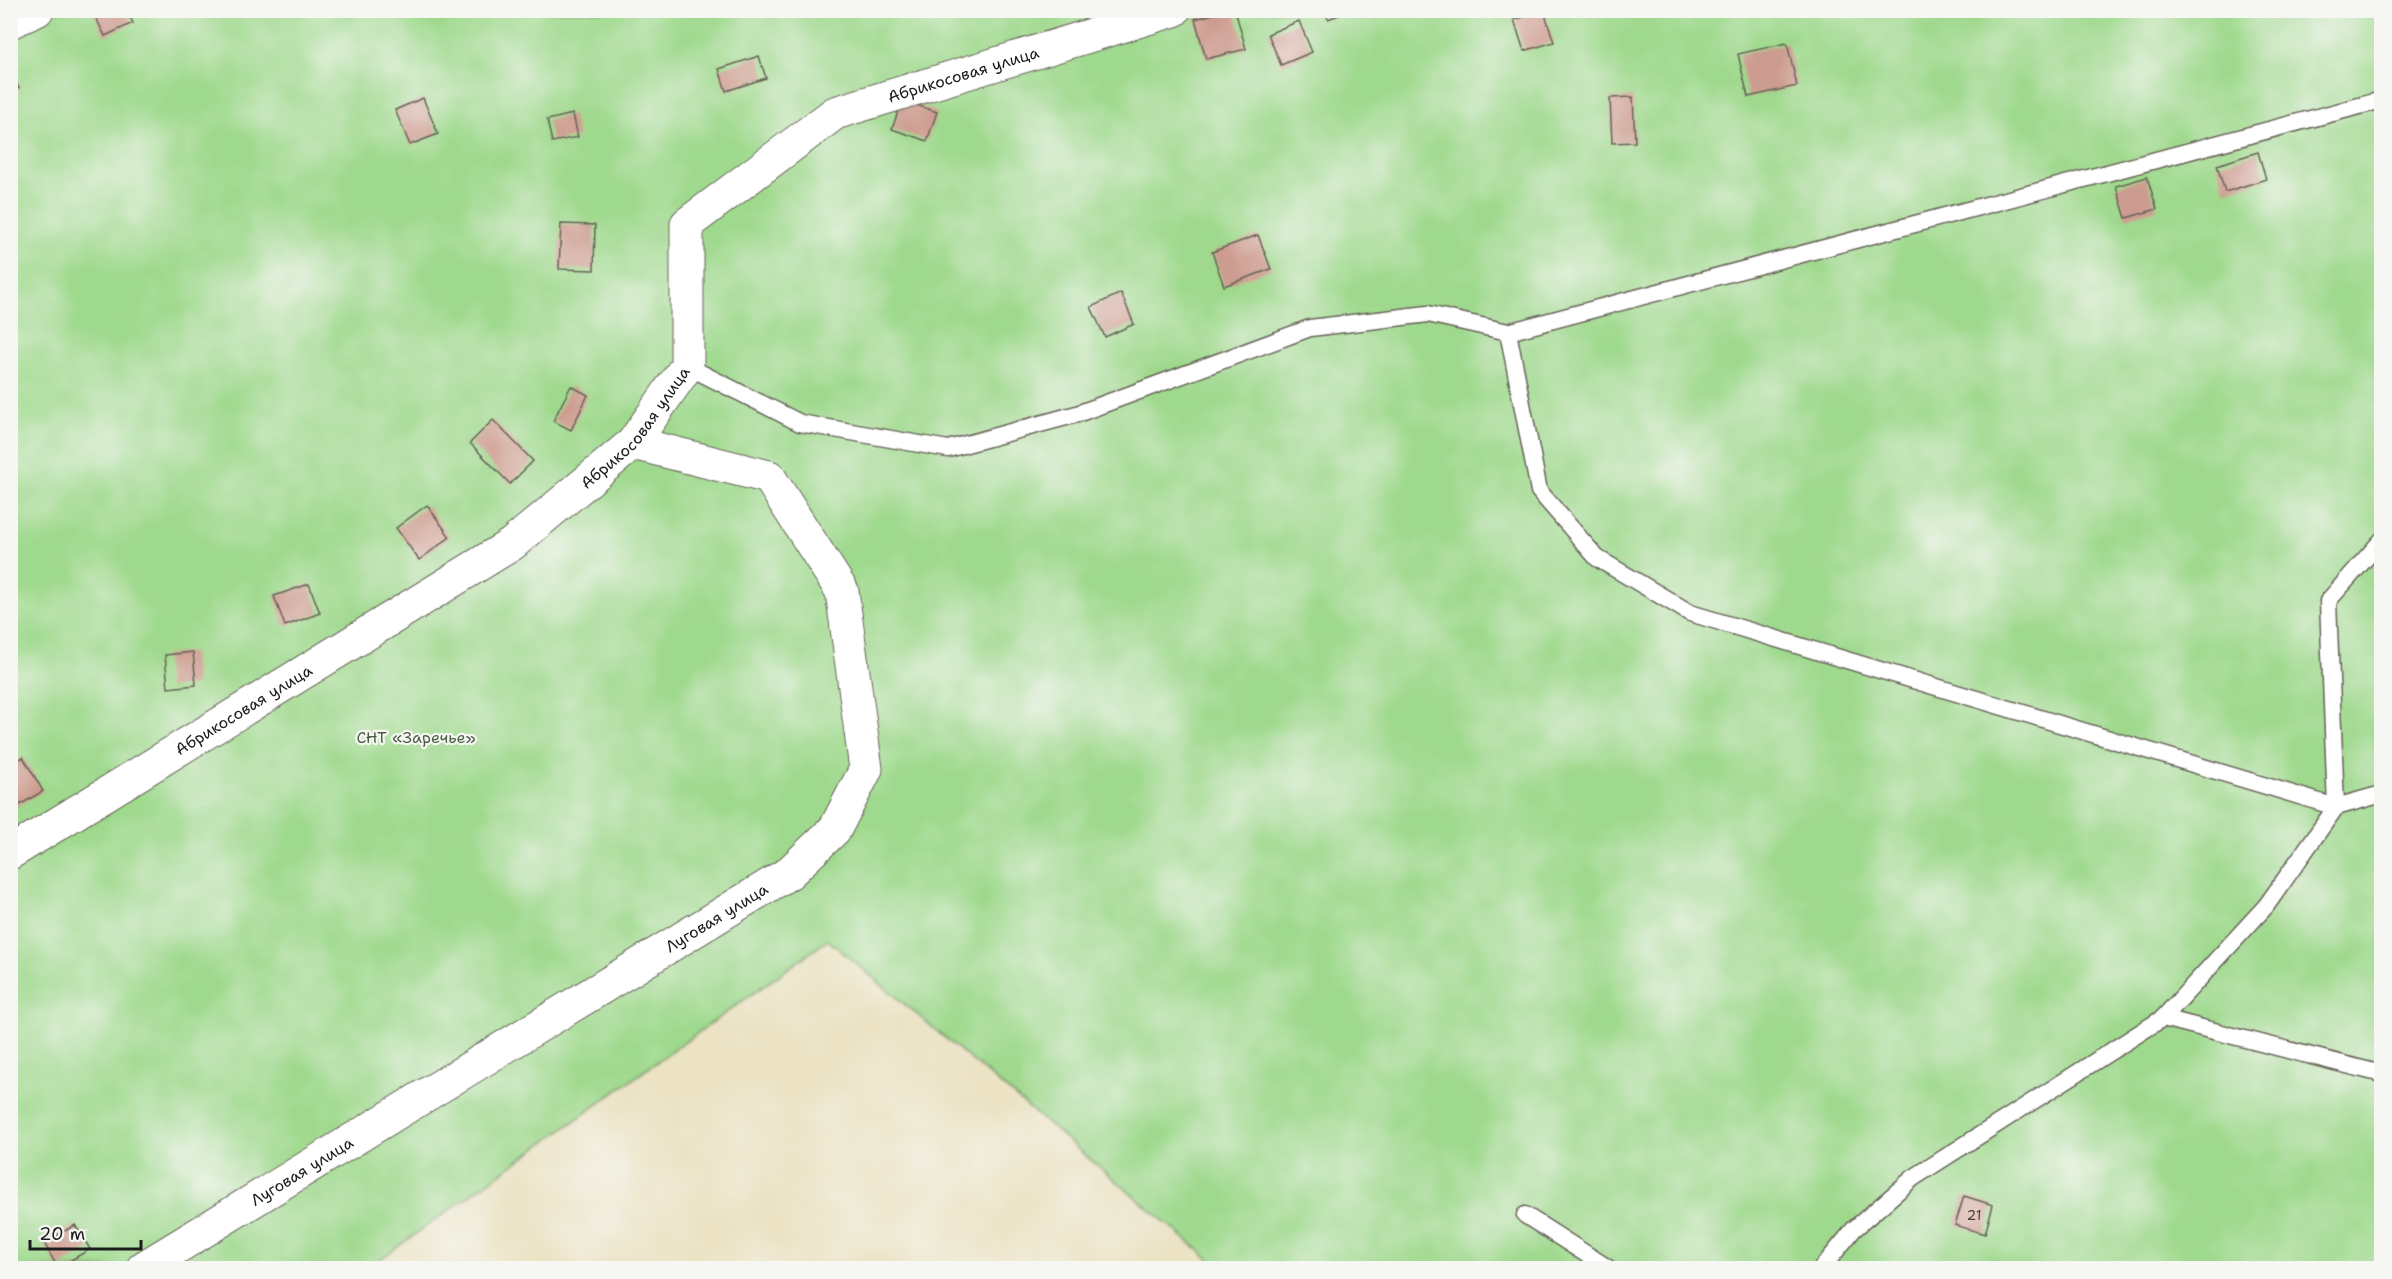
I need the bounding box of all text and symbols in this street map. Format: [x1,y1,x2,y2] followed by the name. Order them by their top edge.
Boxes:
[885,42,1042,107] street label: Абрикосовая улица
[576,362,695,494] street label: Абрикосовая улица
[171,660,316,760] street label: Абрикосовая улица
[356,727,476,748] park label: СНТ «Заречье»
[661,878,772,957] street label: Луговая улица
[247,1132,357,1211] street label: Луговая улица
[1967,1206,1981,1224] house number: 21
[30,1213,141,1251] scale bar
[39,1222,85,1246] text: 20 m

